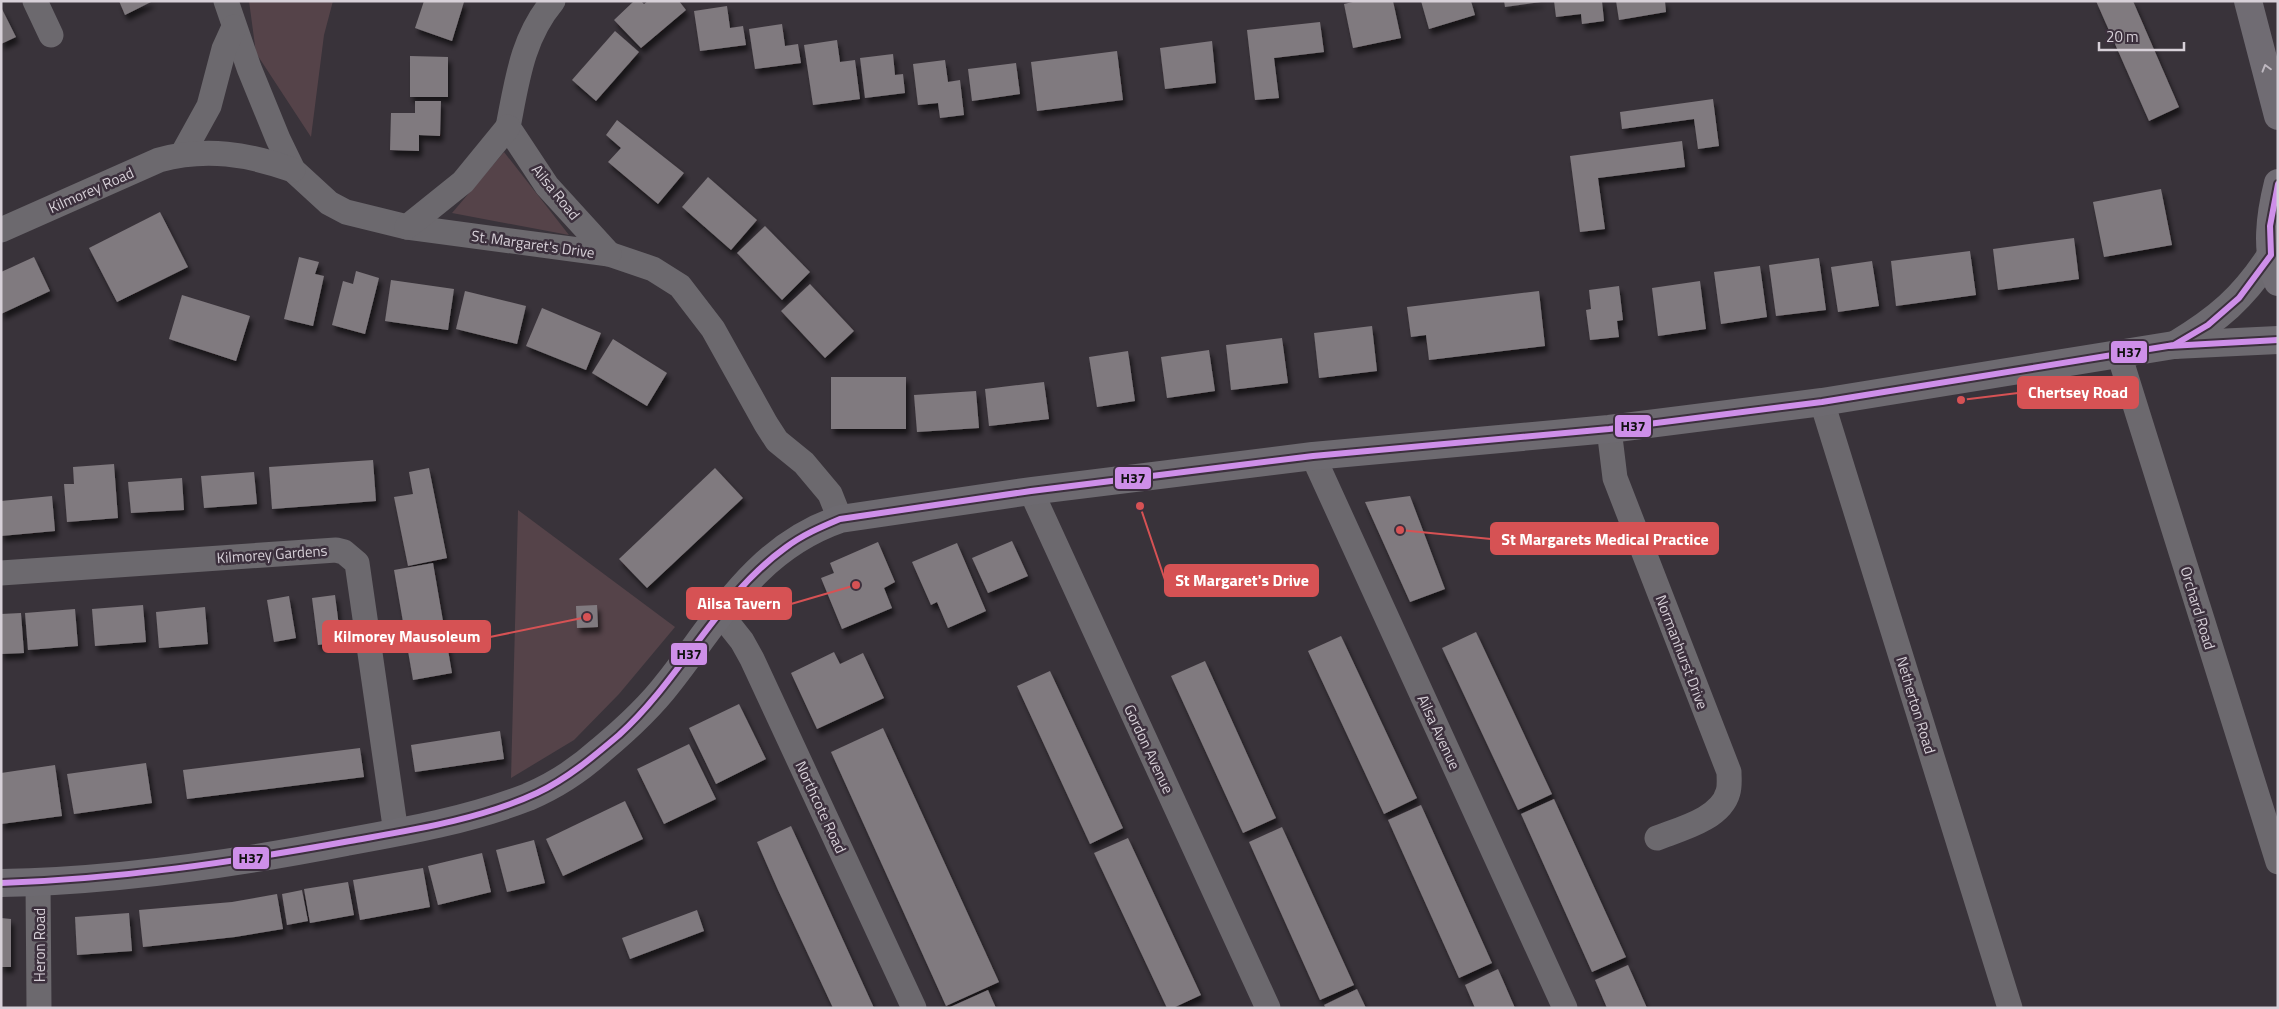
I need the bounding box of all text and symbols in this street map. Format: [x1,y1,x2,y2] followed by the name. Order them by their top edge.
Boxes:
[2099,20,2184,52] scale bar
[2106,25,2139,48] text: 20 m
[2262,65,2272,73] one-way arrow
[526,159,586,225] street label: Ailsa Road
[45,161,137,219] street label: Kilmorey Road
[470,224,596,264] street label: St. Margaret's Drive
[2110,340,2148,364] line badge: H37
[2116,341,2142,362] text: H37
[2018,377,2138,408] callout: Chertsey Road
[2028,380,2128,404] text: Chertsey Road
[1614,414,1652,438] line badge: H37
[1620,415,1646,436] text: H37
[1114,466,1152,490] line badge: H37
[1120,467,1146,488] text: H37
[1491,523,1718,554] callout: St Margarets Medical Practice
[1501,527,1709,551] text: St Margarets Medical Practice
[216,539,328,569] street label: Kilmorey Gardens
[2174,564,2222,652] street label: Orchard Road
[1165,565,1318,596] callout: St Margaret's Drive
[1175,568,1309,592] text: St Margaret's Drive
[687,588,791,619] callout: Ailsa Tavern
[697,591,781,615] text: Ailsa Tavern
[1650,591,1714,713] street label: Normanhurst Drive
[323,621,490,652] callout: Kilmorey Mausoleum
[334,624,480,648] text: Kilmorey Mausoleum
[670,642,708,666] line badge: H37
[676,643,702,664] text: H37
[1890,653,1942,757] street label: Netherton Road
[1412,691,1466,773] street label: Ailsa Avenue
[1118,701,1180,797] street label: Gordon Avenue
[790,757,852,857] street label: Northcote Road
[232,846,270,870] line badge: H37
[238,847,264,868] text: H37
[28,908,51,982] street label: Heron Road

